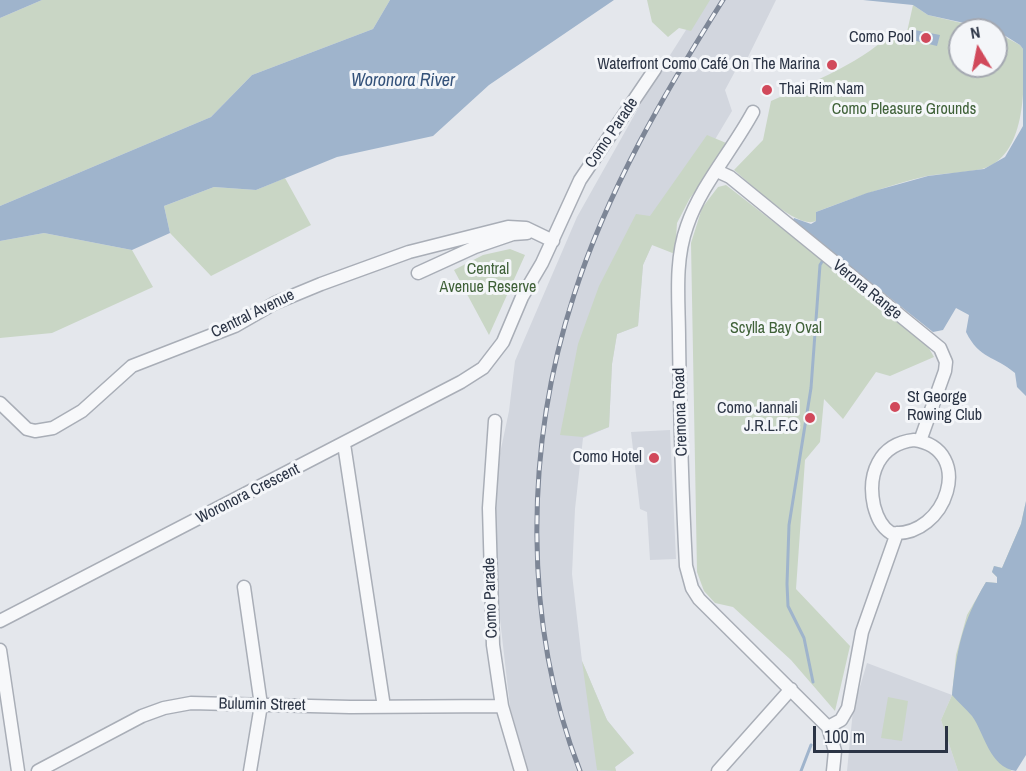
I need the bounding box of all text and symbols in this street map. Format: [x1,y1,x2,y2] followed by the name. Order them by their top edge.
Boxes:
[948,18,1008,78] north arrow
[969,21,982,44] text: N
[849,28,914,48] place label: Como Pool
[919,31,933,45] marker: Como Pool
[597,55,820,75] place label: Waterfront Como Café On The Marina
[825,58,839,72] marker: Waterfront Como Café On The Marina
[351,70,455,92] water label: Woronora River
[779,80,864,100] place label: Thai Rim Nam
[760,83,774,97] marker: Thai Rim Nam
[581,94,643,172] street label: Como Parade
[832,100,976,120] park label: Como Pleasure Grounds
[828,256,906,324] street label: Verona Range
[440,260,536,298] park label: Central Avenue Reserve
[208,286,298,342] street label: Central Avenue
[730,319,822,339] park label: Scylla Bay Oval
[670,367,692,457] street label: Cremona Road
[907,388,982,426] place label: St George Rowing Club
[717,399,798,437] place label: Como Jannali J.R.L.F.C
[888,400,902,414] marker: St George Rowing Club
[803,411,817,425] marker: Como Jannali J.R.L.F.C
[573,448,642,468] place label: Como Hotel
[647,451,661,465] marker: Como Hotel
[193,460,303,528] street label: Woronora Crescent
[480,557,502,639] street label: Como Parade
[218,695,306,715] street label: Bulumin Street
[816,714,951,752] scale bar
[824,724,865,749] text: 100 m

